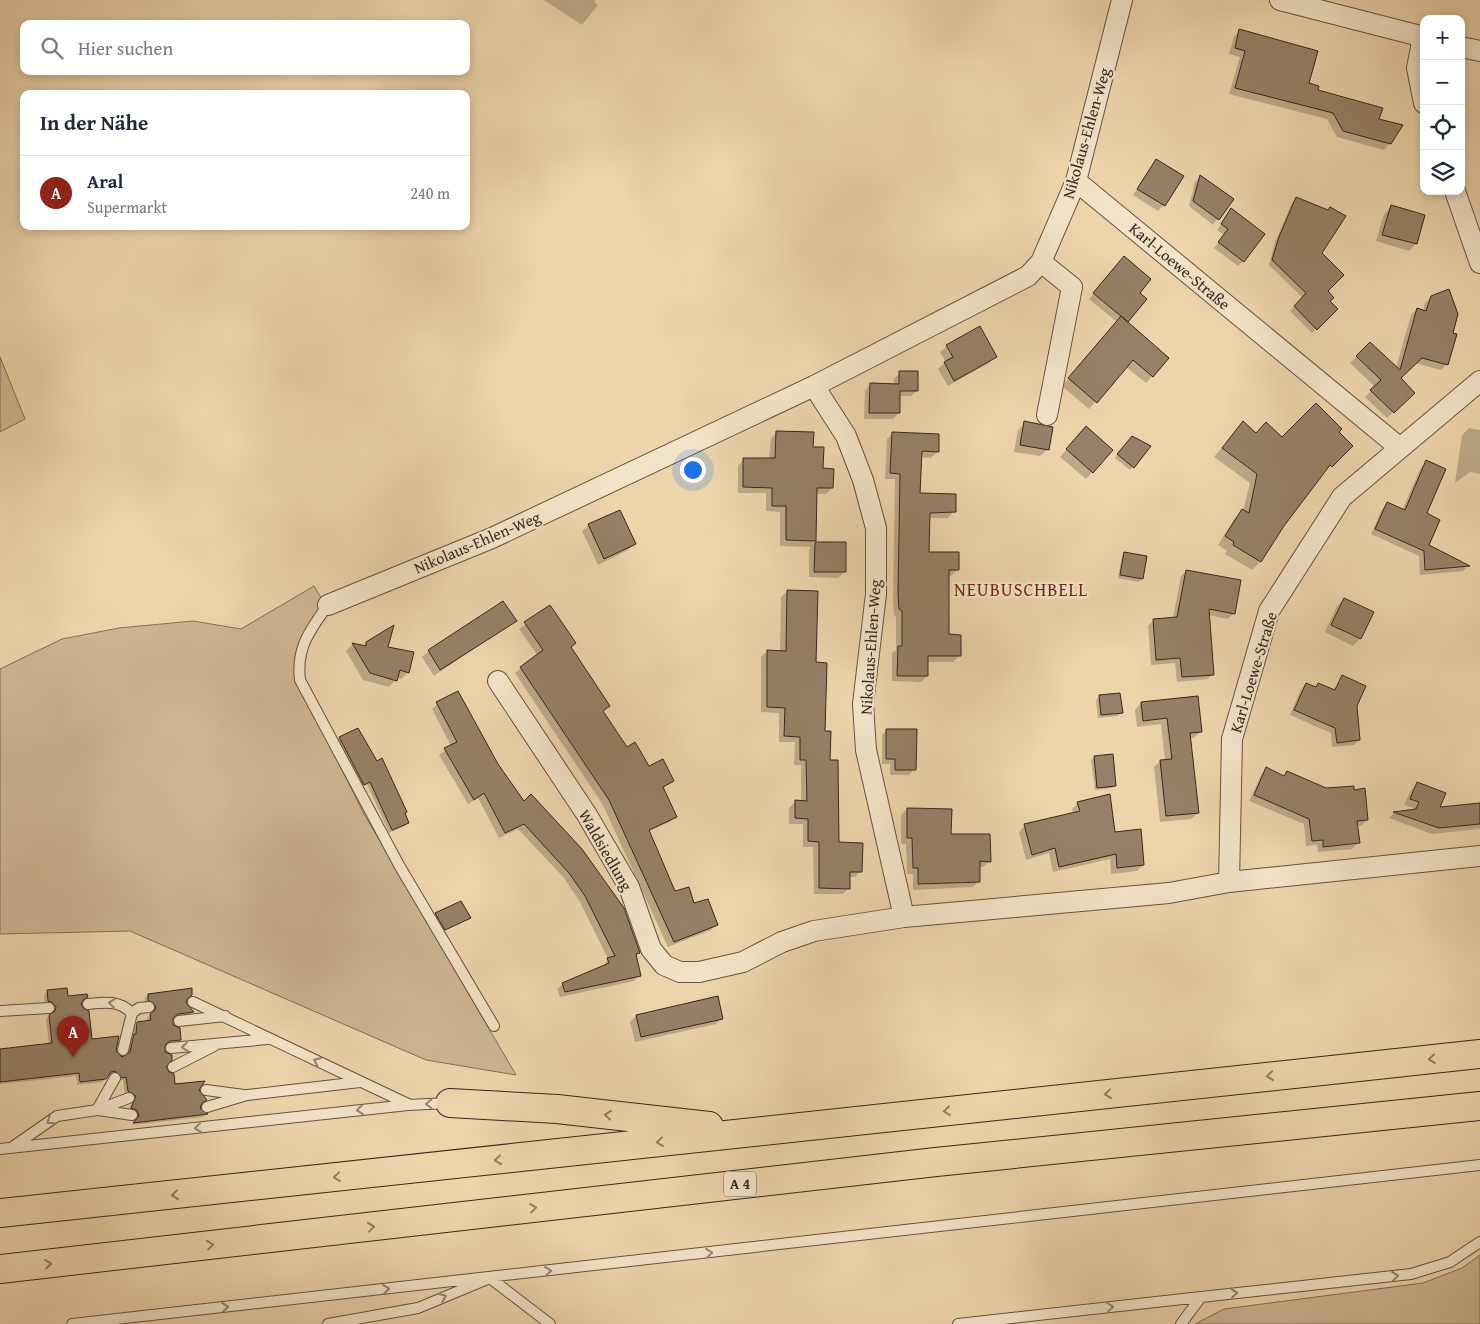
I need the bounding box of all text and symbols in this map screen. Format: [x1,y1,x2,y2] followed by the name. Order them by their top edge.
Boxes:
[1420,15,1465,195] map controls
[1420,15,1465,60] button: +
[20,20,470,75] search box
[38,34,66,62] icon: search
[78,34,173,62] text: Hier suchen
[1420,60,1465,105] button: −
[1056,65,1116,201] street label: Nikolaus-Ehlen-Weg
[1420,105,1465,150] button: locate
[40,107,148,138] text: In der Nähe
[1420,150,1465,195] button: layers
[87,167,123,195] text: Aral
[51,181,61,205] text: A
[410,181,450,205] text: 240 m
[87,195,167,219] text: Supermarkt
[1124,216,1236,316] street label: Karl-Loewe-Straße
[680,457,706,483] your location
[410,504,544,580] street label: Nikolaus-Ehlen-Weg
[954,576,1088,603] district label: NEUBUSCHBELL
[853,579,887,715] street label: Nikolaus-Ehlen-Weg
[1223,608,1283,736] street label: Karl-Loewe-Straße
[573,805,639,895] street label: Waldsiedlung
[107,998,115,1009] one-way arrow
[57,1016,89,1057] pin: A
[181,1041,189,1052] one-way arrow
[1427,1053,1435,1064] one-way arrow
[313,1057,322,1068] one-way arrow
[1266,1070,1274,1081] one-way arrow
[1104,1088,1112,1099] one-way arrow
[425,1099,433,1109] one-way arrow
[356,1104,364,1115] one-way arrow
[943,1105,951,1116] one-way arrow
[603,1109,611,1120] one-way arrow
[47,1115,56,1124] one-way arrow
[194,1122,202,1133] one-way arrow
[655,1136,663,1147] one-way arrow
[494,1154,502,1165] one-way arrow
[332,1171,340,1182] one-way arrow
[724,1172,756,1196] road number: A 4
[171,1189,179,1200] one-way arrow
[529,1203,537,1214] one-way arrow
[368,1222,376,1233] one-way arrow
[206,1240,214,1251] one-way arrow
[706,1248,714,1259] one-way arrow
[45,1259,53,1270] one-way arrow
[544,1266,552,1277] one-way arrow
[1392,1271,1400,1282] one-way arrow
[383,1284,391,1295] one-way arrow
[1230,1288,1238,1299] one-way arrow
[438,1293,447,1304] one-way arrow
[221,1302,229,1313] one-way arrow
[1107,1302,1115,1313] one-way arrow

